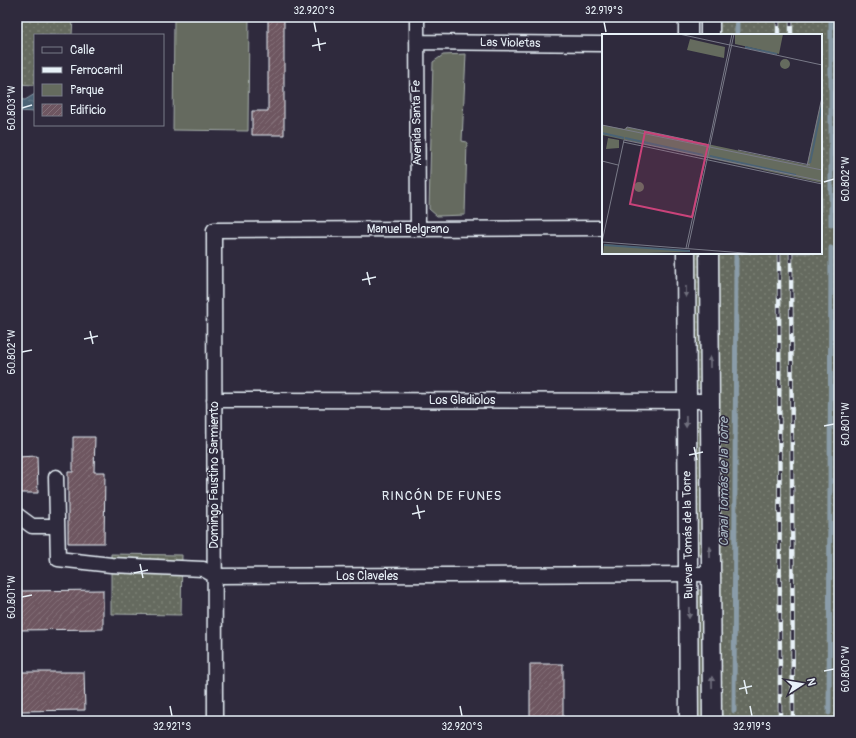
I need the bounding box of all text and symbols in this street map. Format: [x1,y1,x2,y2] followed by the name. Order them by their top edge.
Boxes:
[293,5,335,17] text: 32.920°S
[585,5,623,17] text: 32.919°S
[34,34,164,126] legend
[602,34,822,254] inset map
[480,35,541,51] street label: Las Violetas
[70,43,95,58] text: Calle
[70,63,123,78] text: Ferrocarril
[409,80,425,166] street label: Avenida Santa Fe
[70,83,104,98] text: Parque
[6,85,18,131] text: 60.803°W
[70,103,106,118] text: Edificio
[840,156,852,202] text: 60.802°W
[367,222,450,237] street label: Manuel Belgrano
[683,286,689,299] one-way arrow
[6,329,18,375] text: 60.802°W
[707,355,713,368] one-way arrow
[429,393,496,408] street label: Los Gladiolos
[207,401,222,549] street label: Domingo Faustino Sarmiento
[840,402,852,446] text: 60.801°W
[683,416,689,429] one-way arrow
[716,416,732,547] water label: Canal Tomás de la Torre
[679,471,697,599] street label: Bulevar Tomás de la Torre
[382,488,502,504] district label: RINCÓN DE FUNES
[707,545,713,558] one-way arrow
[336,569,399,584] street label: Los Claveles
[6,575,18,619] text: 60.801°W
[686,607,692,620] one-way arrow
[840,645,852,692] text: 60.800°W
[782,664,822,704] north arrow
[708,676,715,688] one-way arrow
[804,677,819,688] text: N
[153,721,191,733] text: 32.921°S
[441,721,483,733] text: 32.920°S
[733,721,771,733] text: 32.919°S

